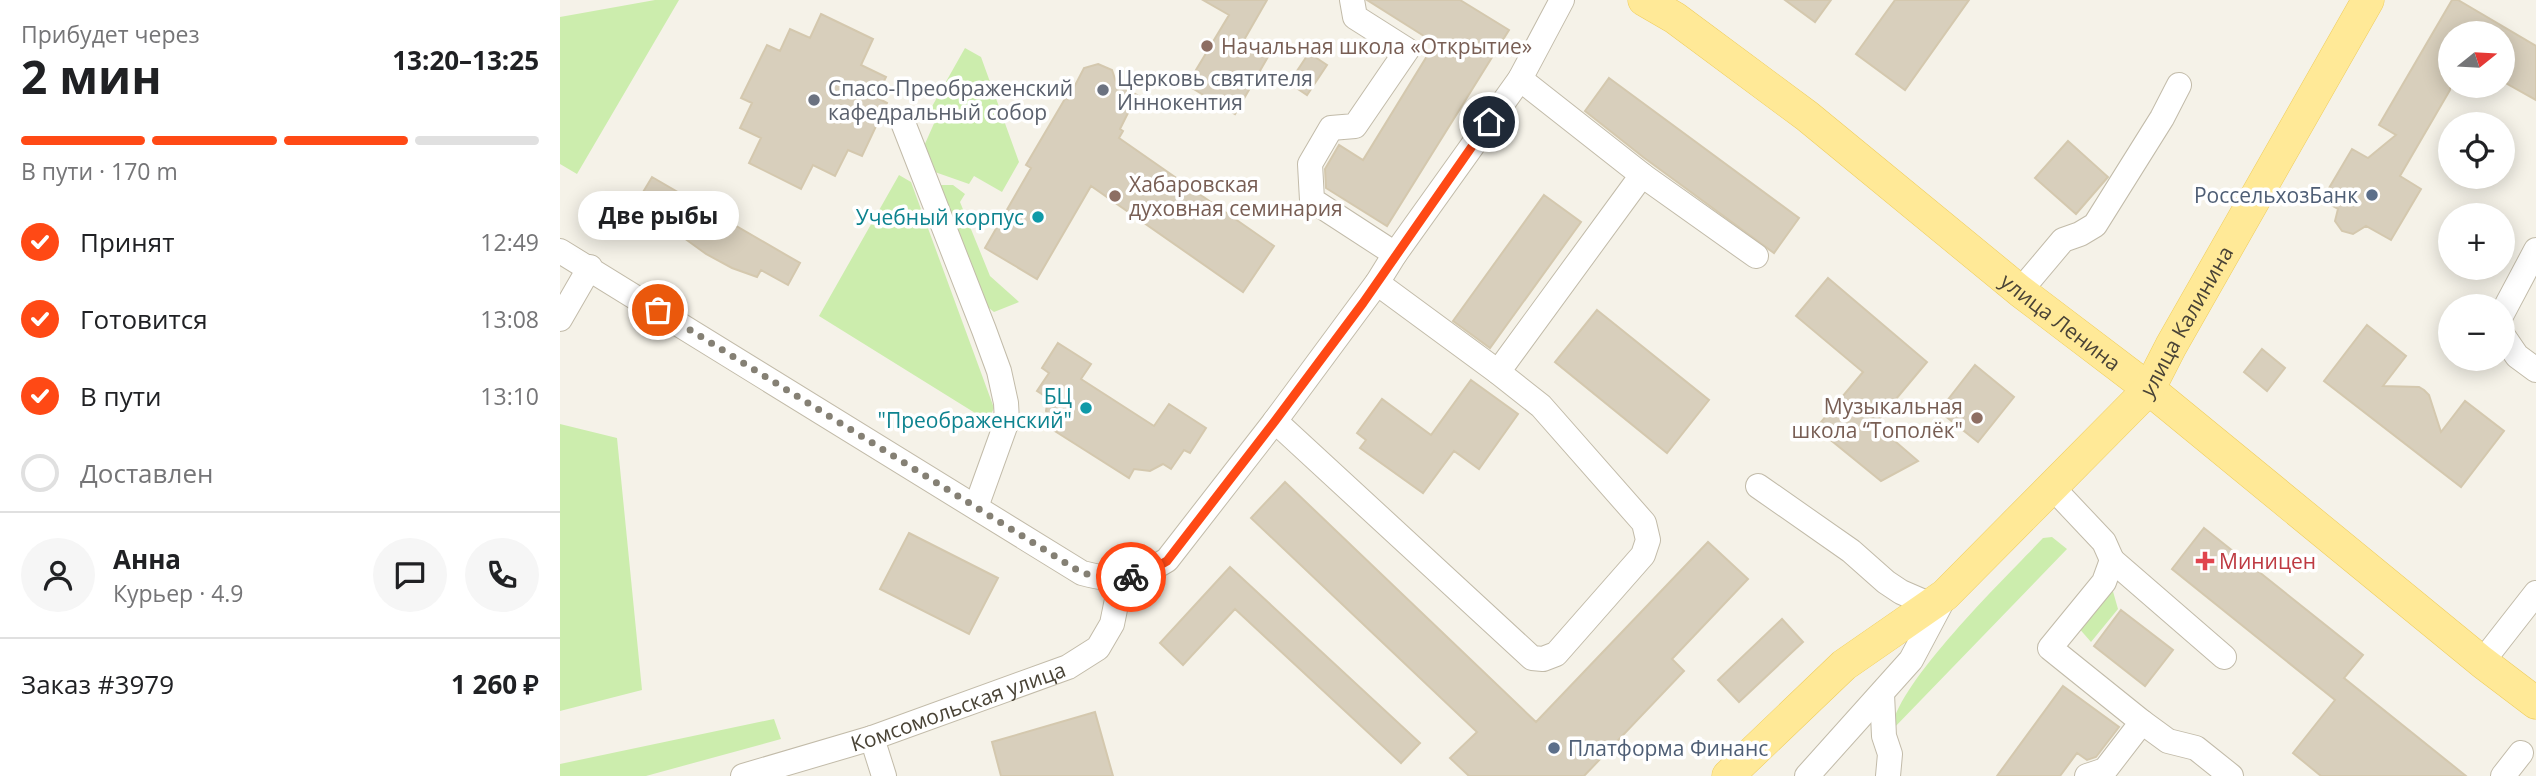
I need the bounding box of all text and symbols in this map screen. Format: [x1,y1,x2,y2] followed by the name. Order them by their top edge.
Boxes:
[21,18,200,50] text: Прибудет через
[2438,21,2515,98] north arrow
[2438,21,2515,371] map controls
[1221,32,1532,60] place label: Начальная школа «Открытие»
[1199,38,1215,54] marker: Начальная школа «Открытие»
[392,42,539,78] text: 13:20–13:25
[21,45,162,107] text: 2 мин
[1117,64,1313,116] place label: Церковь святителя Иннокентия
[828,74,1073,126] place label: Спасо-Преображенский кафедральный собор
[1095,82,1111,98] marker: Церковь святителя Иннокентия
[806,92,822,108] marker: Спасо-Преображенский кафедральный собор
[1459,92,1519,152] pin
[1470,103,1508,141] icon: home
[2438,112,2515,189] button: locate
[21,155,178,187] text: В пути · 170 m
[1129,170,1343,222] place label: Хабаровская духовная семинария
[2194,181,2358,209] place label: РоссельхозБанк
[2364,187,2380,203] marker: РоссельхозБанк
[1107,188,1123,204] marker: Хабаровская духовная семинария
[578,191,738,240] callout: Две рыбы
[599,199,718,231] text: Две рыбы
[856,203,1024,231] place label: Учебный корпус
[2438,203,2515,280] button: +
[1030,209,1046,225] marker: Учебный корпус
[21,223,59,261] icon: check
[80,224,174,260] text: Принят
[480,226,539,258] text: 12:49
[2135,241,2239,403] street label: улица Калинина
[1995,267,2127,377] street label: улица Ленина
[628,280,688,340] pin
[639,291,677,329] icon: bag
[2438,294,2515,371] button: −
[21,300,59,338] icon: check
[80,301,208,337] text: Готовится
[480,303,539,335] text: 13:08
[21,377,59,415] icon: check
[80,378,161,414] text: В пути
[480,380,539,412] text: 13:10
[878,382,1073,434] place label: БЦ "Преображенский"
[1791,392,1963,444] place label: Музыкальная школа “Тополёк"
[1078,400,1094,416] marker: БЦ "Преображенский"
[1969,410,1985,426] marker: Музыкальная школа “Тополёк"
[80,455,213,491] text: Доставлен
[21,538,95,612] button: person
[373,538,447,612] button: chat
[465,538,539,612] button: phone
[113,541,181,577] text: Анна
[1096,542,1166,612] courier
[2219,547,2316,575] place label: Миницен
[2197,553,2213,569] marker: Миницен
[1112,558,1150,596] icon: bike
[113,577,244,609] text: Курьер · 4.9
[847,655,1069,758] street label: Комсомольская улица
[21,666,174,702] text: Заказ #3979
[451,666,539,702] text: 1 260 ₽
[1568,734,1768,762] place label: Платформа Финанс
[1546,740,1562,756] marker: Платформа Финанс

